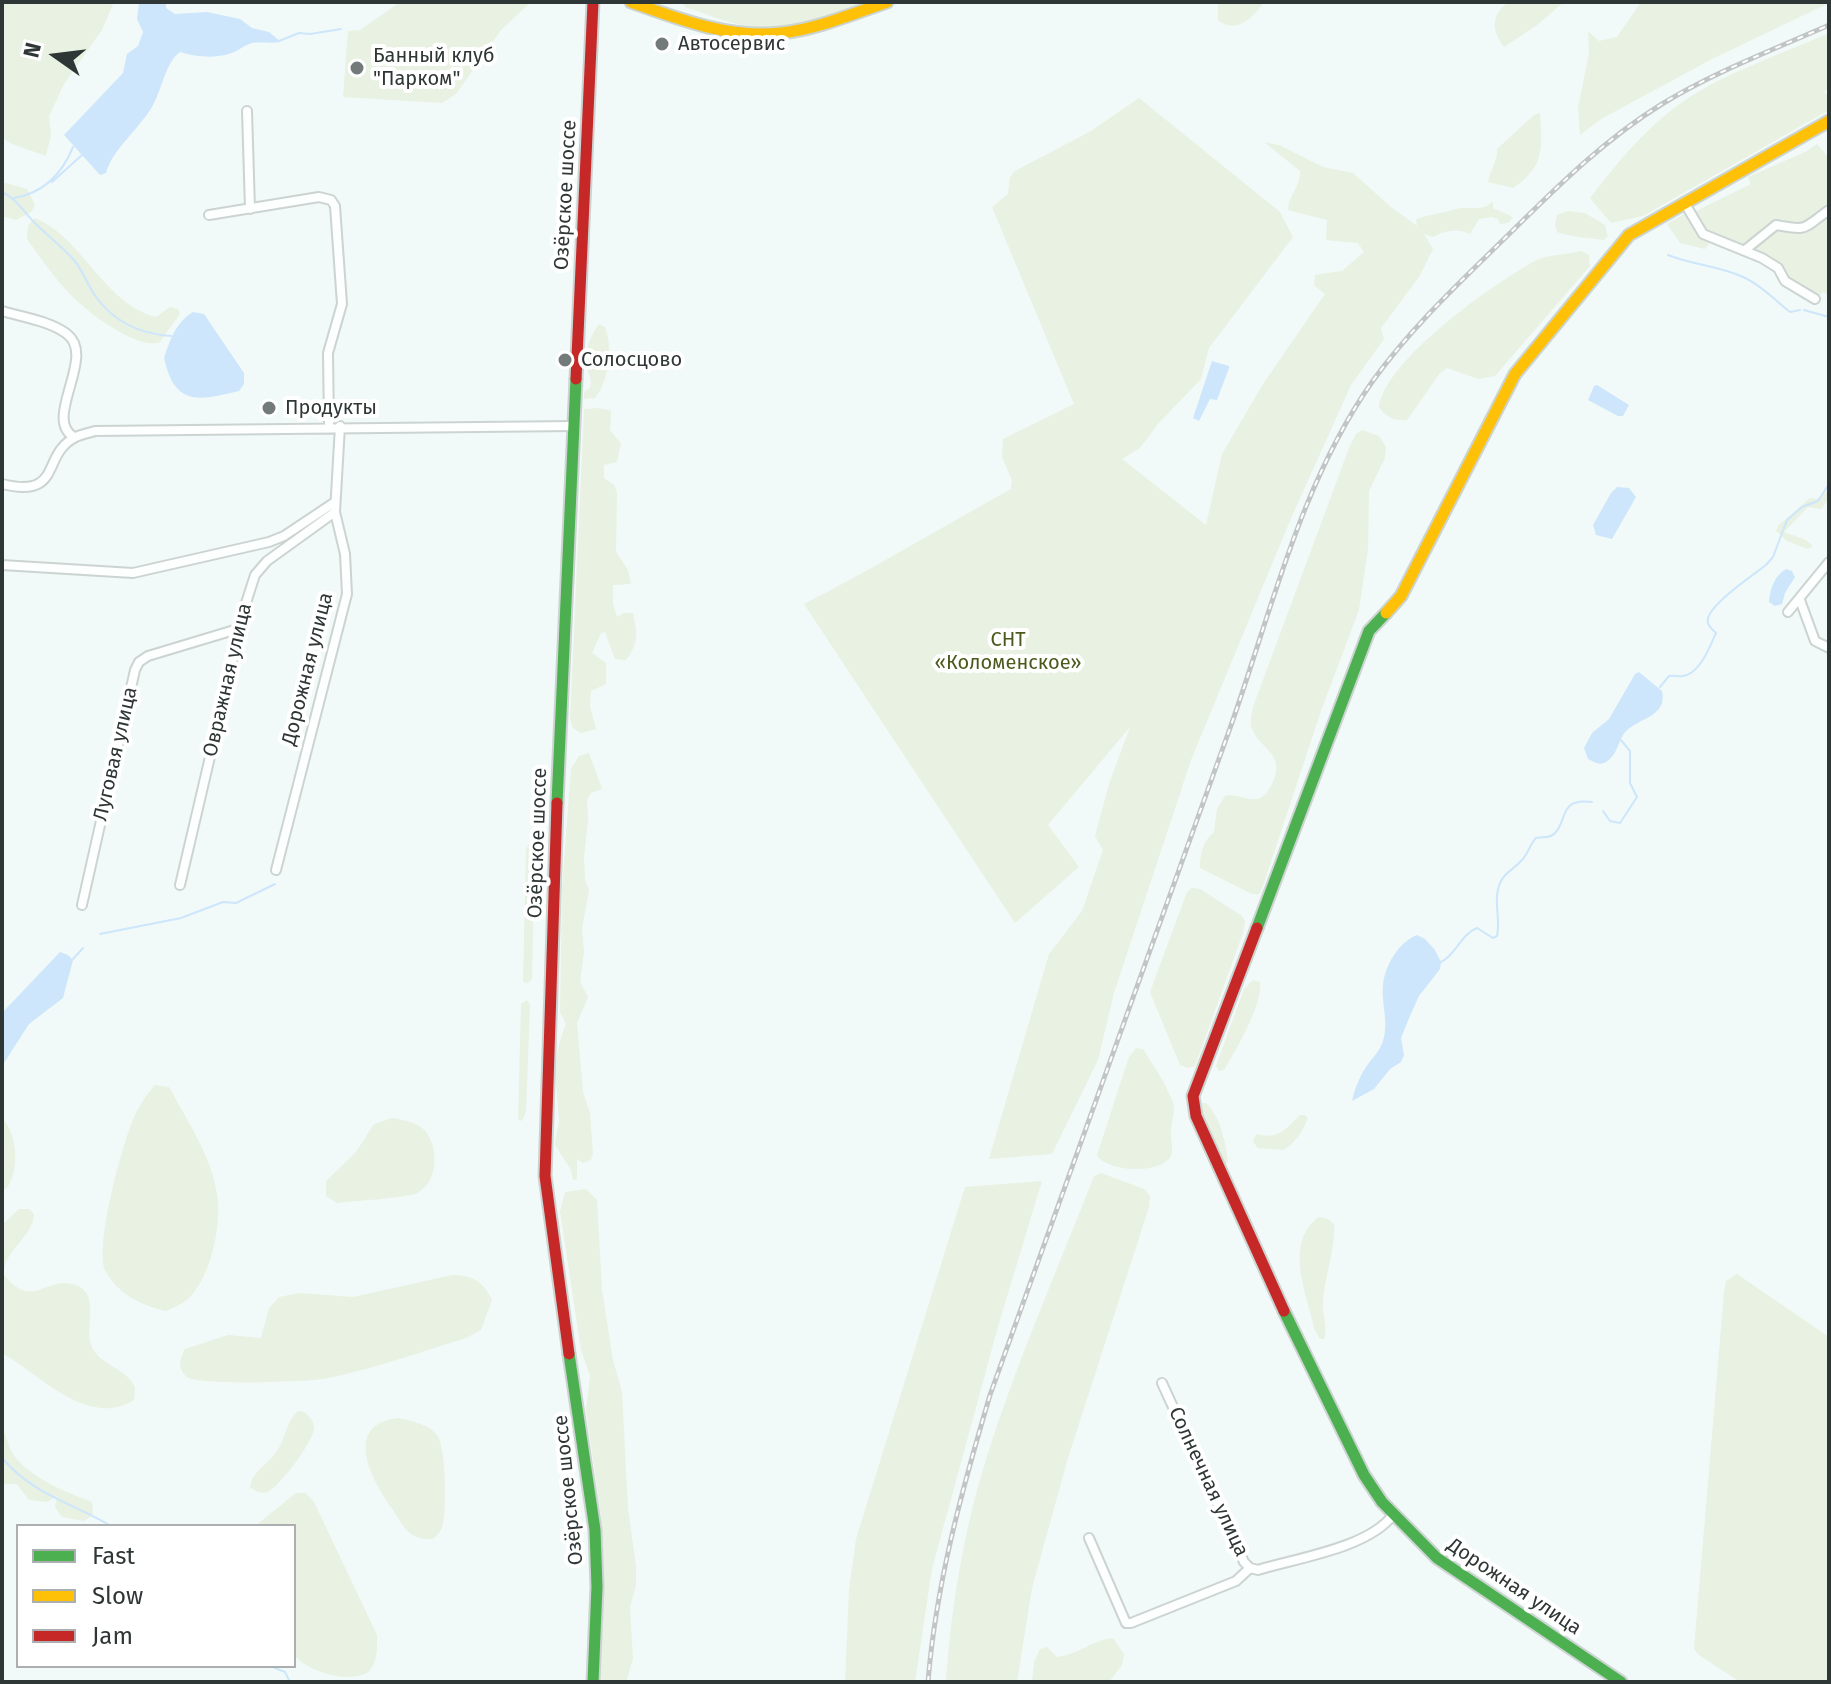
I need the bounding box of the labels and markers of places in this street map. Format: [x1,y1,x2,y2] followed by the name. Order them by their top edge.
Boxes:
[678,32,785,56] place label: Автосервис
[653,35,671,53] marker: Автосервис
[373,44,494,91] place label: Банный клуб "Парком"
[348,59,366,77] marker: Банный клуб "Парком"
[581,348,682,372] place label: Солосцово
[556,351,574,369] marker: Солосцово
[285,396,377,420] place label: Продукты
[260,399,278,417] marker: Продукты

